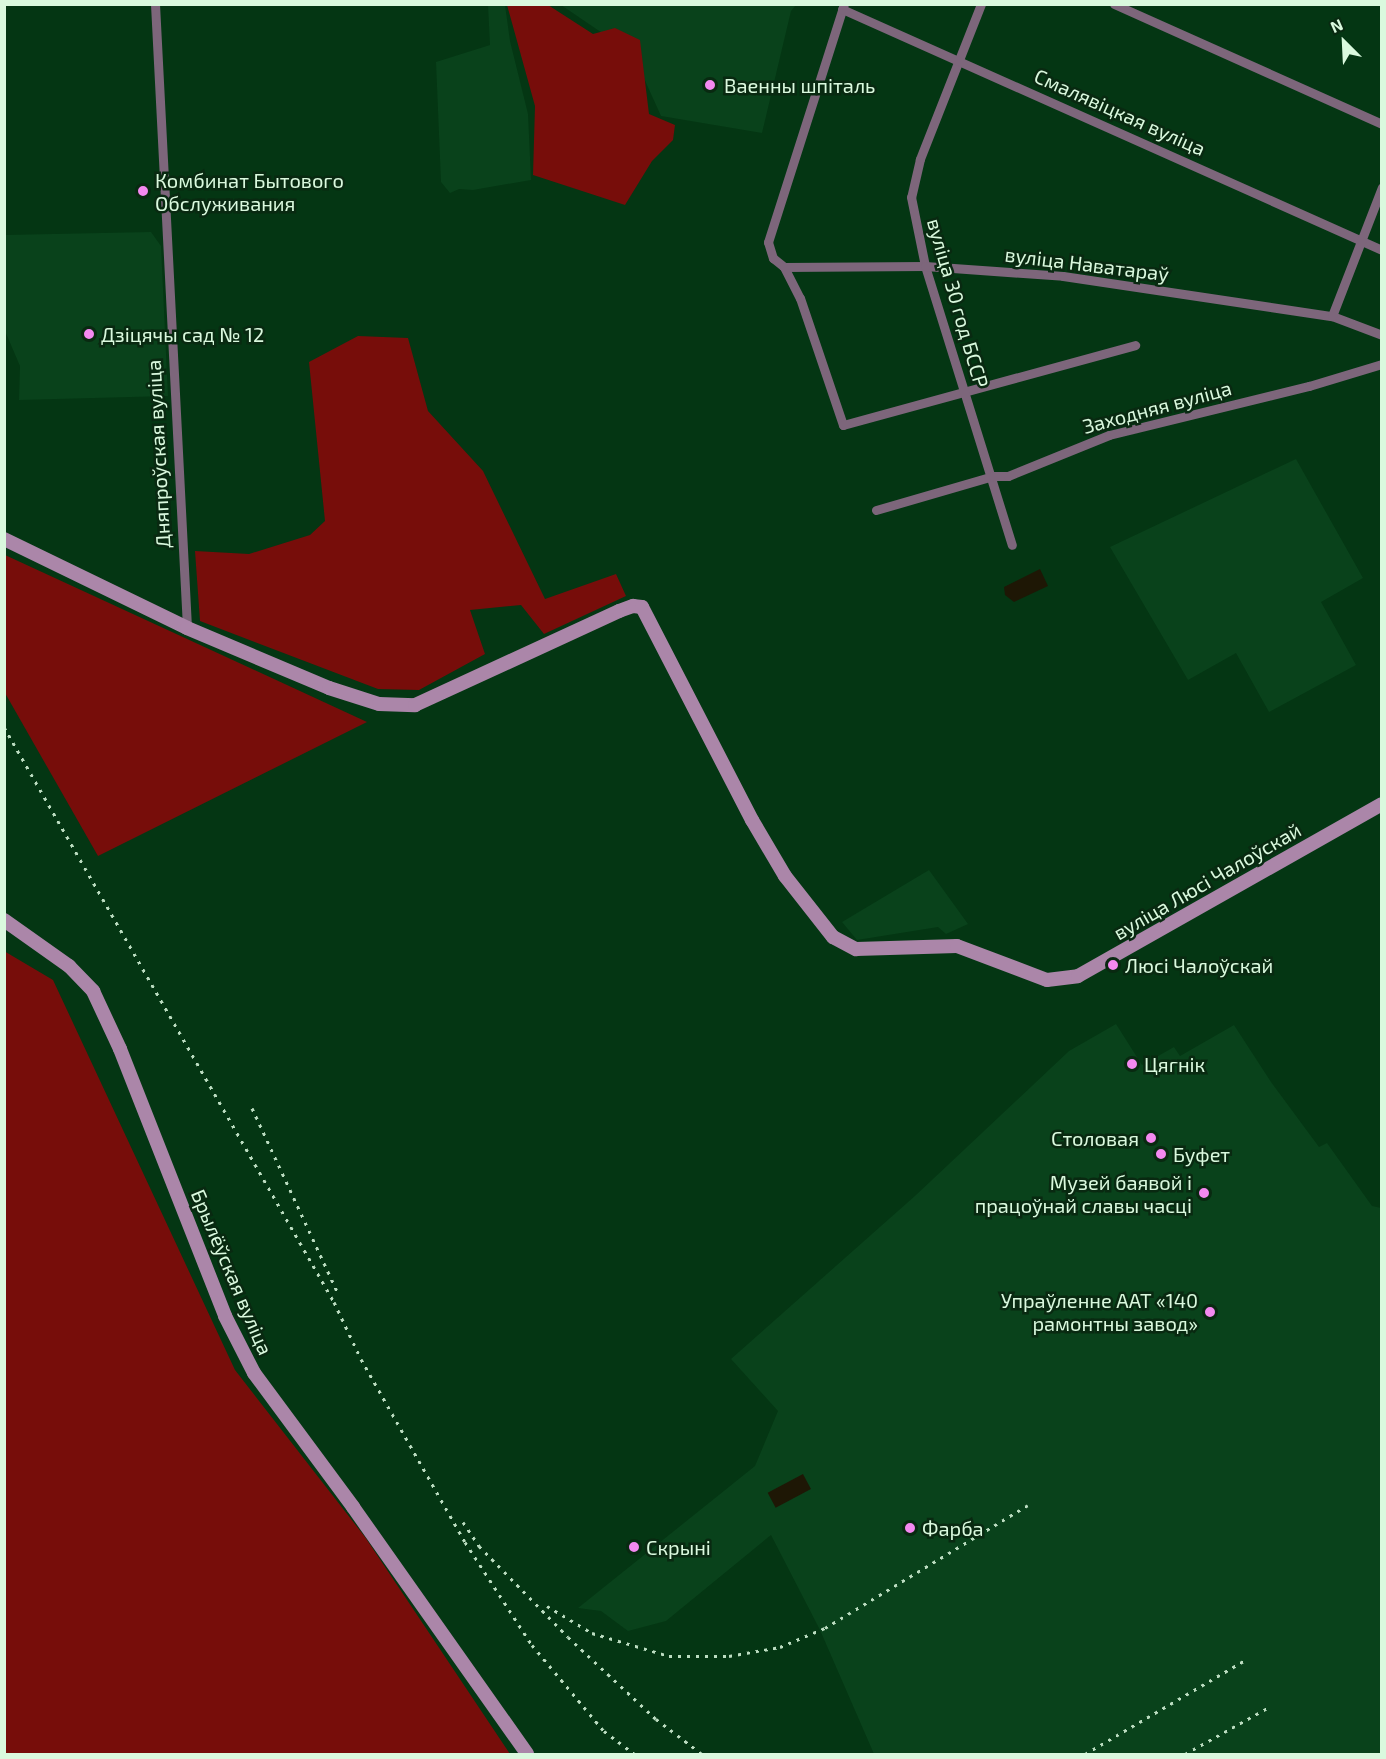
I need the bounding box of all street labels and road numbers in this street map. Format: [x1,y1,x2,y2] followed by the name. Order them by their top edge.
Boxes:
[1031,63,1209,161] street label: Смалявіцкая вуліца
[922,216,994,390] street label: вуліца 30 год БССР
[1004,242,1170,286] street label: вуліца Наватараў
[141,359,175,549] street label: Дняпроўская вуліца
[1080,376,1234,438] street label: Заходняя вуліца
[1109,817,1305,945] street label: вуліца Люсі Чалоўскай
[186,1186,278,1358] street label: Брылёўская вуліца

